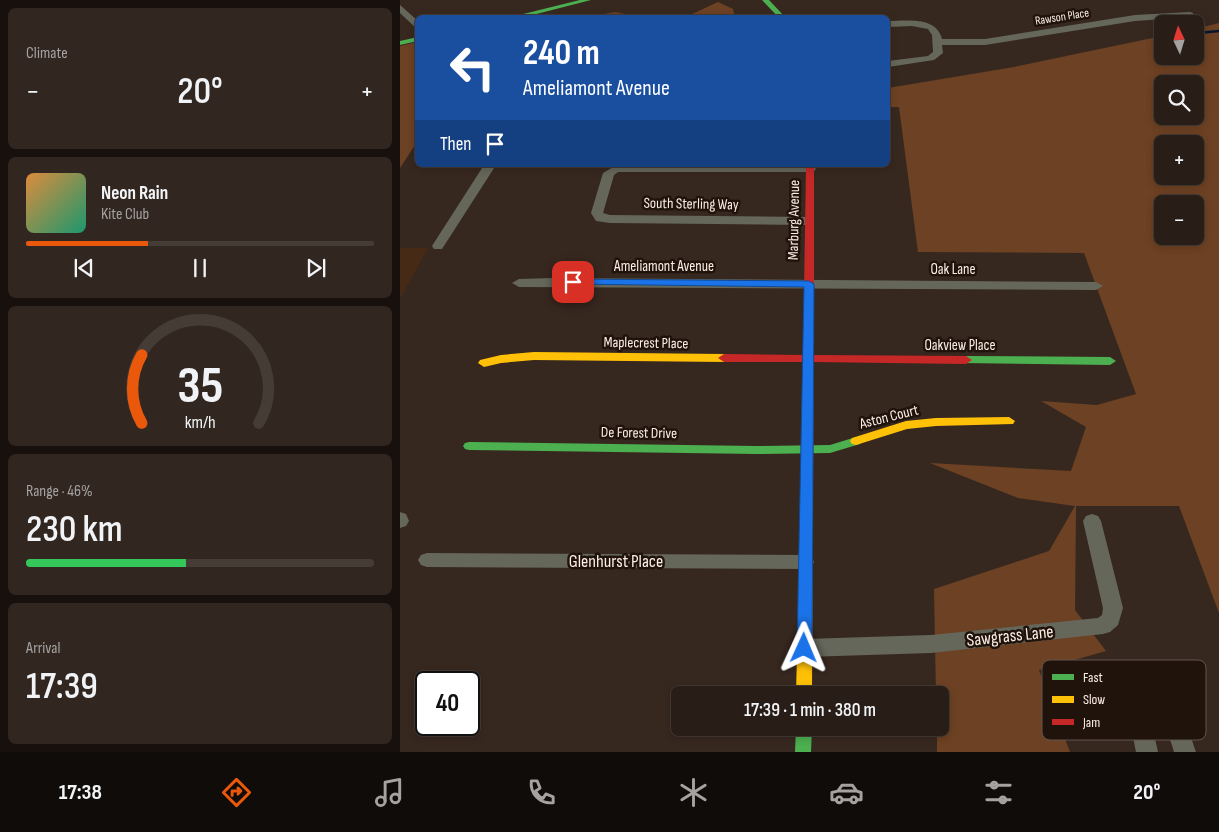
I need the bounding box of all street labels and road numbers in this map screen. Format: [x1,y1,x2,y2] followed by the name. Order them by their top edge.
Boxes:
[1034,5,1090,29] street label: Rawson Place
[784,180,804,260] street label: Marburg Avenue
[643,194,739,214] street label: South Sterling Way
[613,257,714,276] street label: Ameliamont Avenue
[931,260,975,279] street label: Oak Lane
[603,333,689,353] street label: Maplecrest Place
[924,336,996,355] street label: Oakview Place
[857,400,921,434] street label: Aston Court
[601,423,677,443] street label: De Forest Drive
[569,551,663,572] street label: Glenhurst Place
[965,621,1055,651] street label: Sawgrass Lane

